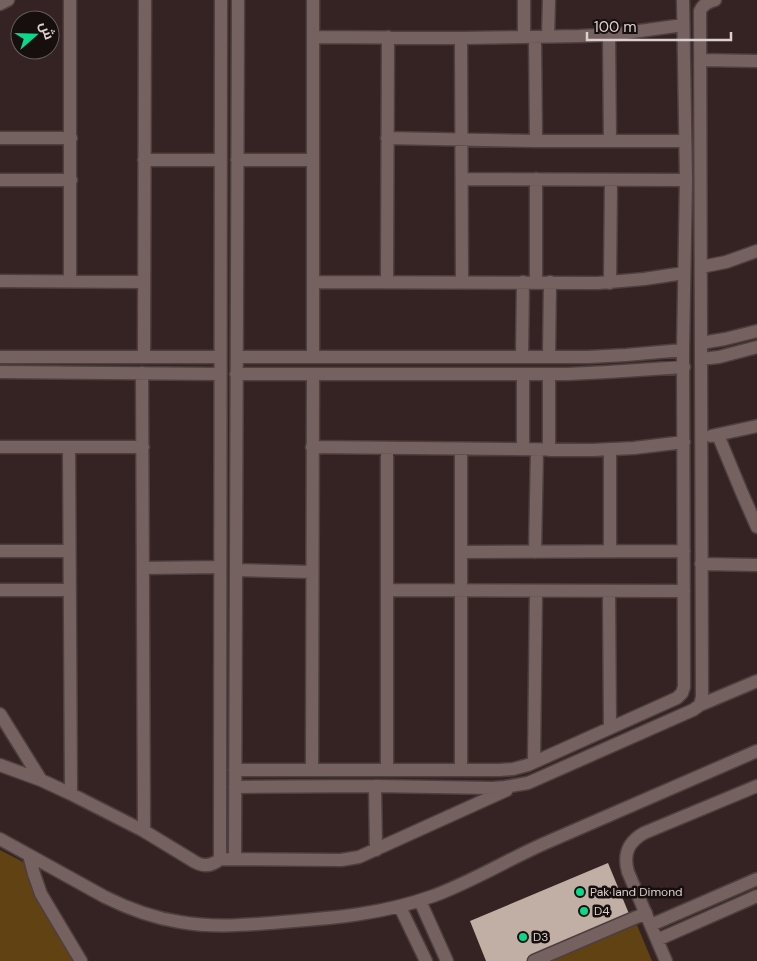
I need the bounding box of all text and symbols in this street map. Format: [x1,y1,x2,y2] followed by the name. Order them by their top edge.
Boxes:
[10,10,60,60] north arrow
[587,10,731,42] scale bar
[594,17,637,37] text: 100 m
[36,19,59,42] text: ش
[590,884,683,900] place label: Pak land Dimond
[574,886,586,898] marker: Pak land Dimond
[594,903,610,919] place label: D4
[578,905,590,917] marker: D4
[533,929,548,945] place label: D3
[517,931,529,943] marker: D3

